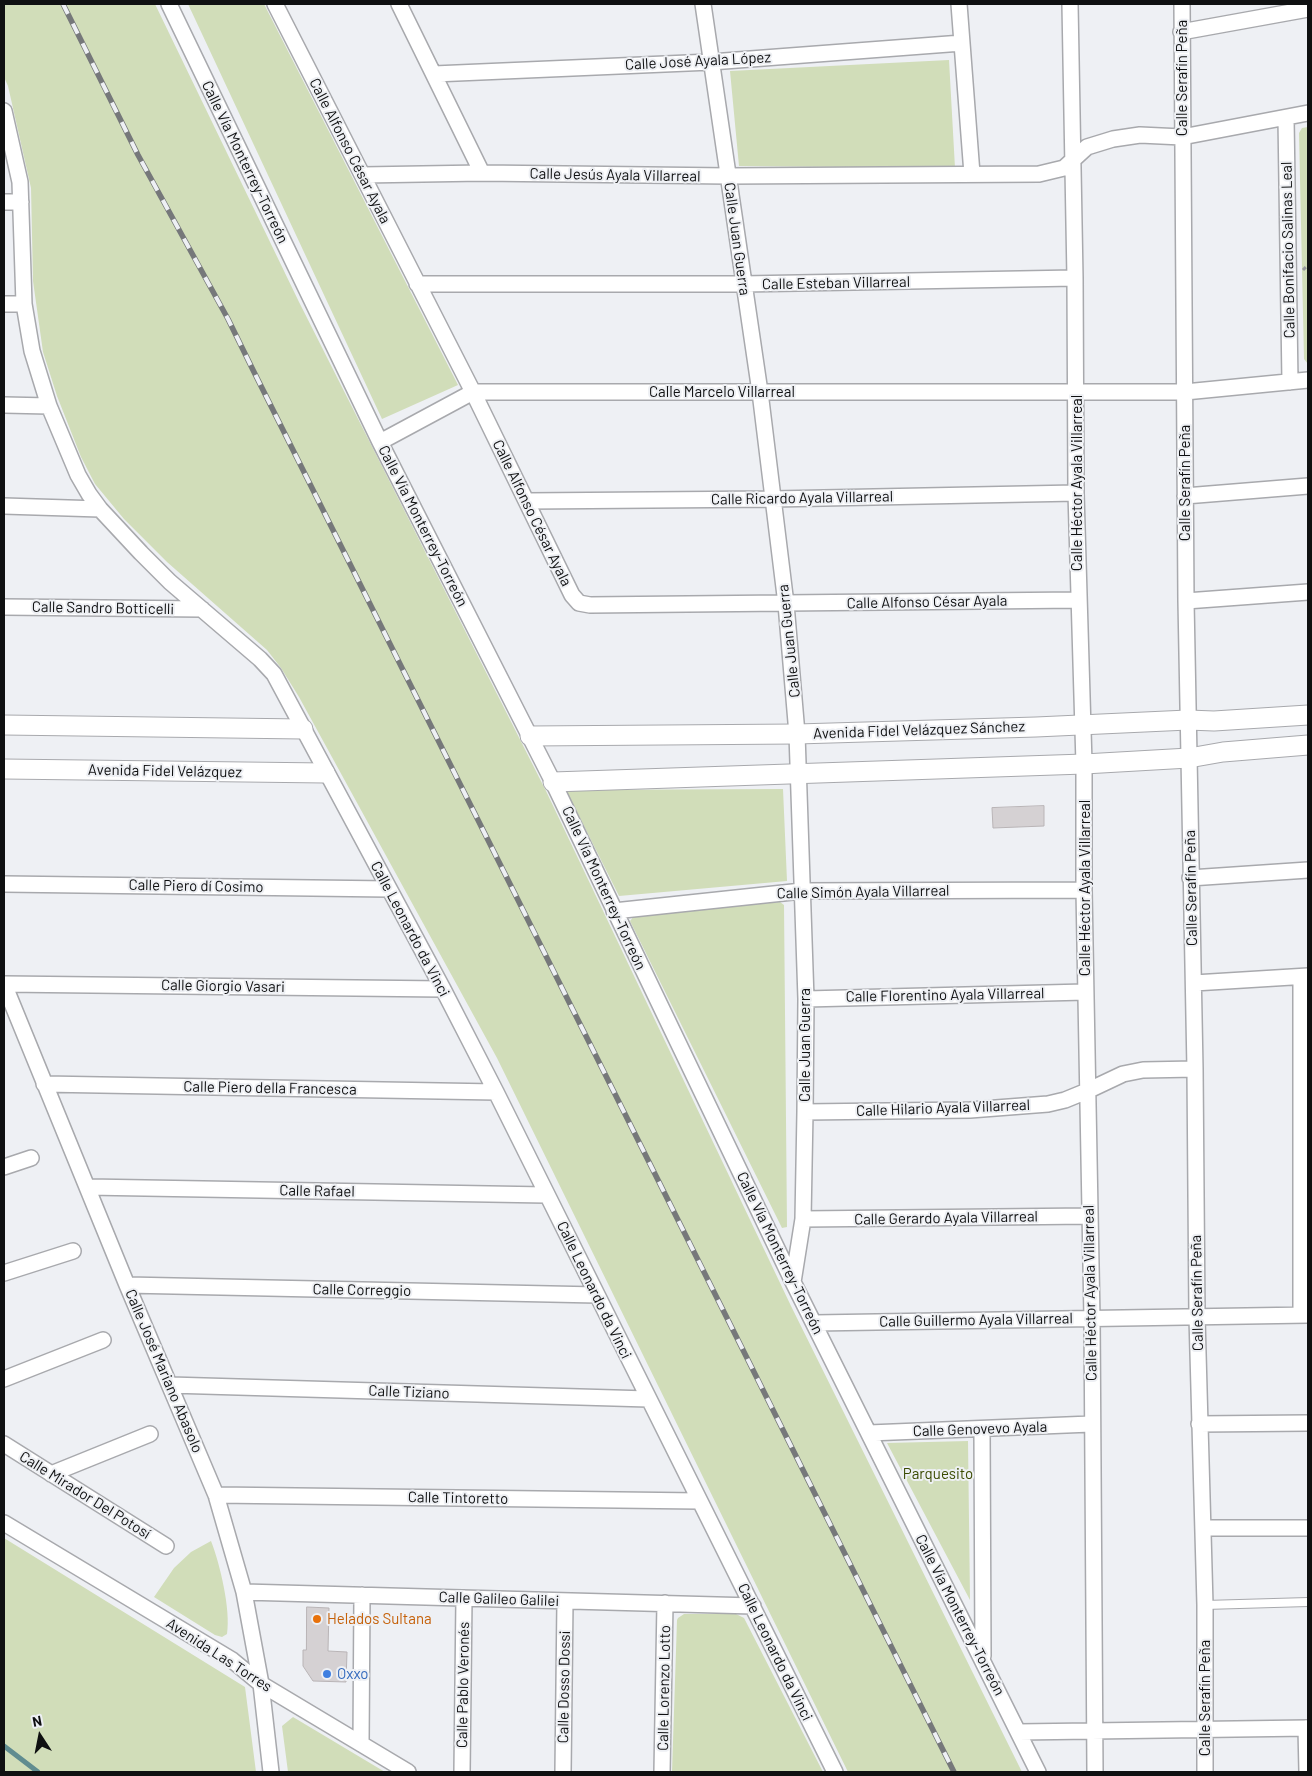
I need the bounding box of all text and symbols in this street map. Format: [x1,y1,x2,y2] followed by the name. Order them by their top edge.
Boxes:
[1173,20,1191,136] street label: Calle Serafín Peña
[625,48,771,74] street label: Calle José Ayala López
[305,75,395,227] street label: Calle Alfonso César Ayala
[198,78,292,246] street label: Calle Vía Monterrey-Torreón
[1277,161,1299,339] street label: Calle Bonifacio Salinas Leal
[529,165,701,185] street label: Calle Jesús Ayala Villarreal
[720,181,754,297] street label: Calle Juan Guerra
[762,273,910,293] street label: Calle Esteban Villarreal
[649,383,795,401] street label: Calle Marcelo Villarreal
[1068,395,1086,571] street label: Calle Héctor Ayala Villarreal
[1176,425,1194,541] street label: Calle Serafín Peña
[489,437,575,589] street label: Calle Alfonso César Ayala
[374,442,472,610] street label: Calle Vía Monterrey-Torreón
[711,487,893,509] street label: Calle Ricardo Ayala Villarreal
[774,583,804,699] street label: Calle Juan Guerra
[846,592,1008,612] street label: Calle Alfonso César Ayala
[32,598,174,618] street label: Calle Sandro Botticelli
[813,717,1025,743] street label: Avenida Fidel Velázquez Sánchez
[88,761,242,781] street label: Avenida Fidel Velázquez
[1076,800,1094,976] street label: Calle Héctor Ayala Villarreal
[558,803,650,973] street label: Calle Vía Monterrey-Torreón
[1181,830,1201,946] street label: Calle Serafín Peña
[367,858,453,1000] street label: Calle Leonardo da Vinci
[128,876,264,896] street label: Calle Piero dí Cosimo
[776,881,950,903] street label: Calle Simón Ayala Villarreal
[161,976,285,996] street label: Calle Giorgio Vasari
[845,984,1045,1006] street label: Calle Florentino Ayala Villarreal
[796,988,814,1102] street label: Calle Juan Guerra
[183,1077,357,1099] street label: Calle Piero della Francesca
[856,1096,1030,1120] street label: Calle Hilario Ayala Villarreal
[733,1169,827,1337] street label: Calle Vía Monterrey-Torreón
[279,1181,355,1201] street label: Calle Rafael
[1079,1205,1101,1381] street label: Calle Héctor Ayala Villarreal
[854,1207,1038,1229] street label: Calle Gerardo Ayala Villarreal
[553,1218,635,1362] street label: Calle Leonardo da Vinci
[1187,1235,1207,1351] street label: Calle Serafín Peña
[312,1280,412,1300] street label: Calle Correggio
[121,1286,207,1456] street label: Calle José Mariano Abasolo
[879,1309,1073,1331] street label: Calle Guillermo Ayala Villarreal
[368,1382,450,1402] street label: Calle Tiziano
[912,1418,1048,1440] street label: Calle Genovevo Ayala
[16,1447,154,1543] street label: Calle Mirador Del Potosí
[903,1465,973,1483] park label: Parquesito
[408,1488,508,1508] street label: Calle Tintoretto
[911,1531,1009,1699] street label: Calle Vía Monterrey-Torreón
[734,1580,816,1724] street label: Calle Leonardo da Vinci
[438,1588,560,1610] street label: Calle Galileo Galilei
[327,1610,432,1628] place label: Helados Sultana
[311,1613,323,1625] marker: Helados Sultana
[163,1614,275,1696] street label: Avenida Las Torres
[453,1622,473,1748] street label: Calle Pablo Veronés
[654,1625,674,1751] street label: Calle Lorenzo Lotto
[554,1630,574,1744] street label: Calle Dosso Dossi
[1196,1640,1214,1756] street label: Calle Serafín Peña
[337,1665,368,1683] place label: Oxxo
[321,1668,333,1680] marker: Oxxo
[15,1711,65,1761] north arrow
[31,1712,43,1730] text: N

